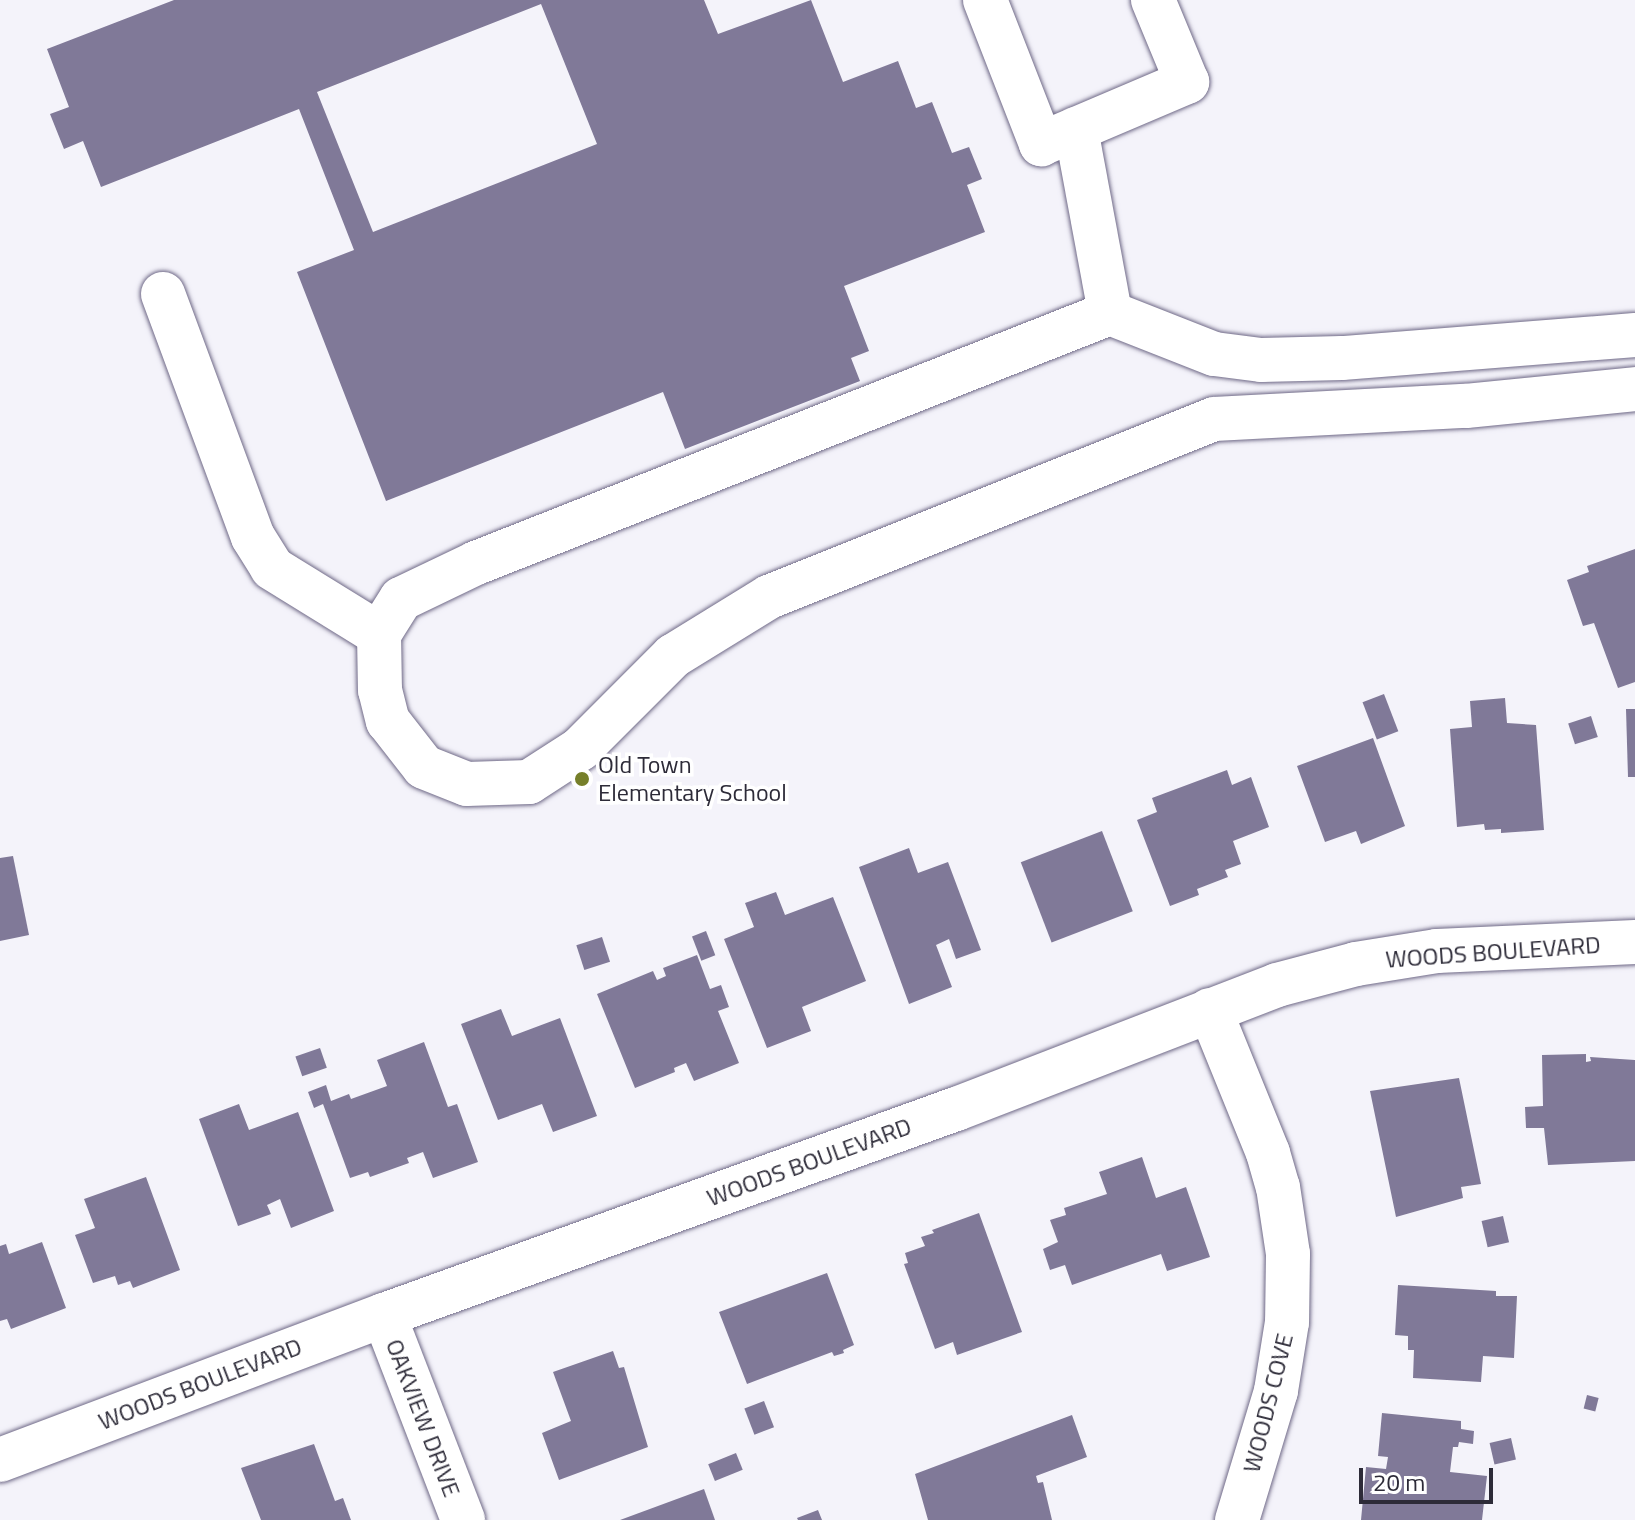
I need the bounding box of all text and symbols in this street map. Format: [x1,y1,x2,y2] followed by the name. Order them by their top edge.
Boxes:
[598,751,787,807] place label: Old Town Elementary School
[573,770,591,788] marker: Old Town Elementary School
[1385,930,1601,974] street label: WOODS BOULEVARD
[703,1112,915,1212] street label: WOODS BOULEVARD
[1237,1330,1299,1476] street label: WOODS COVE
[94,1332,306,1436] street label: WOODS BOULEVARD
[380,1335,466,1501] street label: OAKVIEW DRIVE
[1363,1452,1497,1502] scale bar
[1373,1464,1425,1500] text: 20 m

